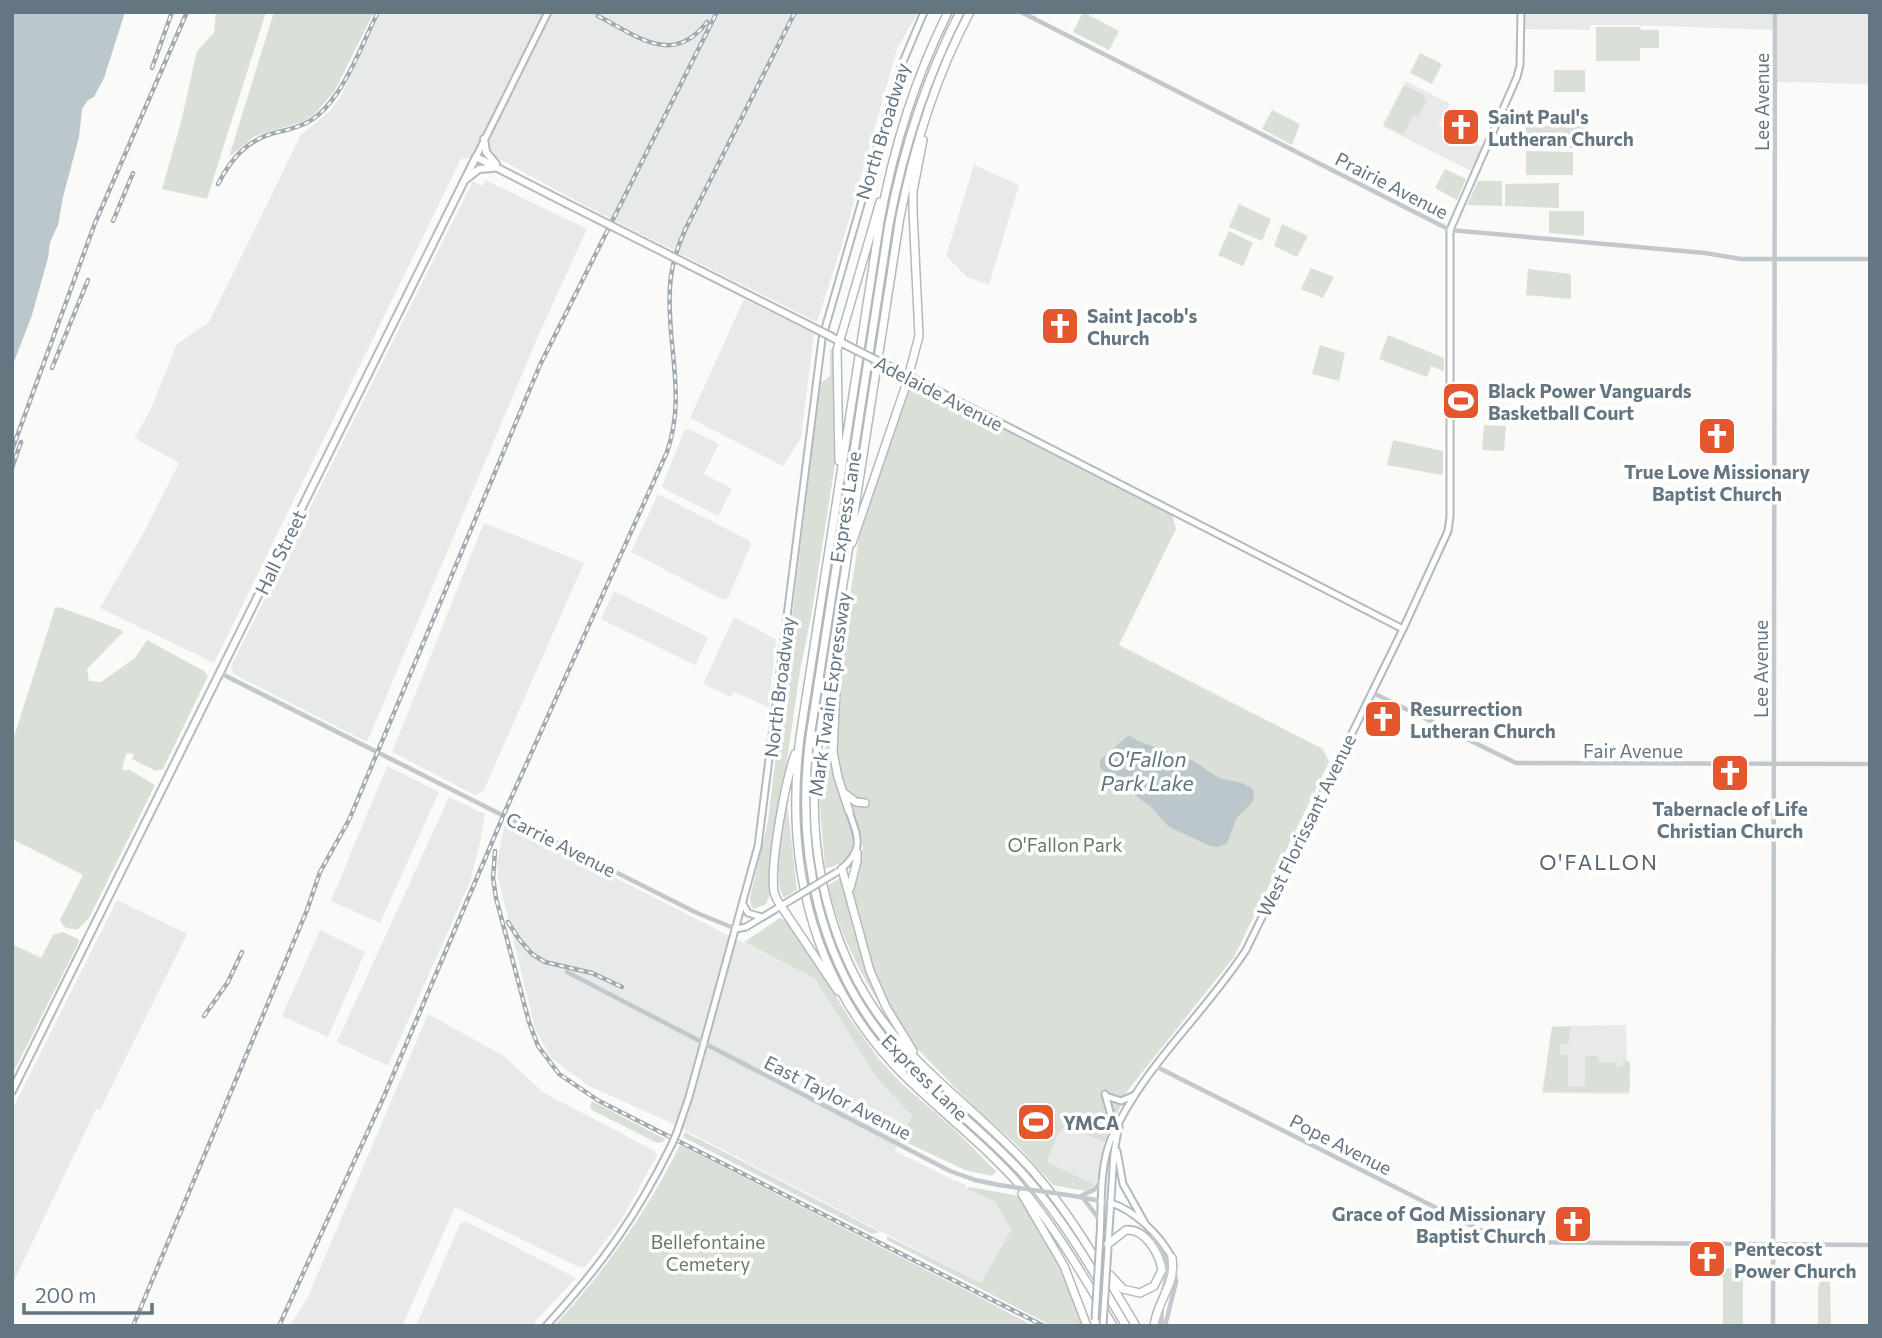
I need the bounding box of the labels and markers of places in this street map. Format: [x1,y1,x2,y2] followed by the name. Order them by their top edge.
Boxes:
[1488,105,1634,150] place label: Saint Paul's Lutheran Church
[1440,106,1482,148] church icon: Saint Paul's Lutheran Church
[1087,304,1198,349] place label: Saint Jacob's Church
[1039,305,1081,347] church icon: Saint Jacob's Church
[1488,379,1692,424] place label: Black Power Vanguards Basketball Court
[1440,380,1482,422] sports icon: Black Power Vanguards Basketball Court
[1696,415,1738,457] church icon: True Love Missionary Baptist Church
[1624,460,1811,505] place label: True Love Missionary Baptist Church
[1410,697,1556,742] place label: Resurrection Lutheran Church
[1362,698,1404,740] church icon: Resurrection Lutheran Church
[1709,752,1751,794] church icon: Tabernacle of Life Christian Church
[1652,797,1808,842] place label: Tabernacle of Life Christian Church
[1015,1101,1057,1143] sports icon: YMCA
[1063,1111,1120,1134] place label: YMCA
[1332,1202,1547,1247] place label: Grace of God Missionary Baptist Church
[1552,1203,1594,1245] church icon: Grace of God Missionary Baptist Church
[1734,1237,1856,1282] place label: Pentecost Power Church
[1686,1238,1728,1280] church icon: Pentecost Power Church

